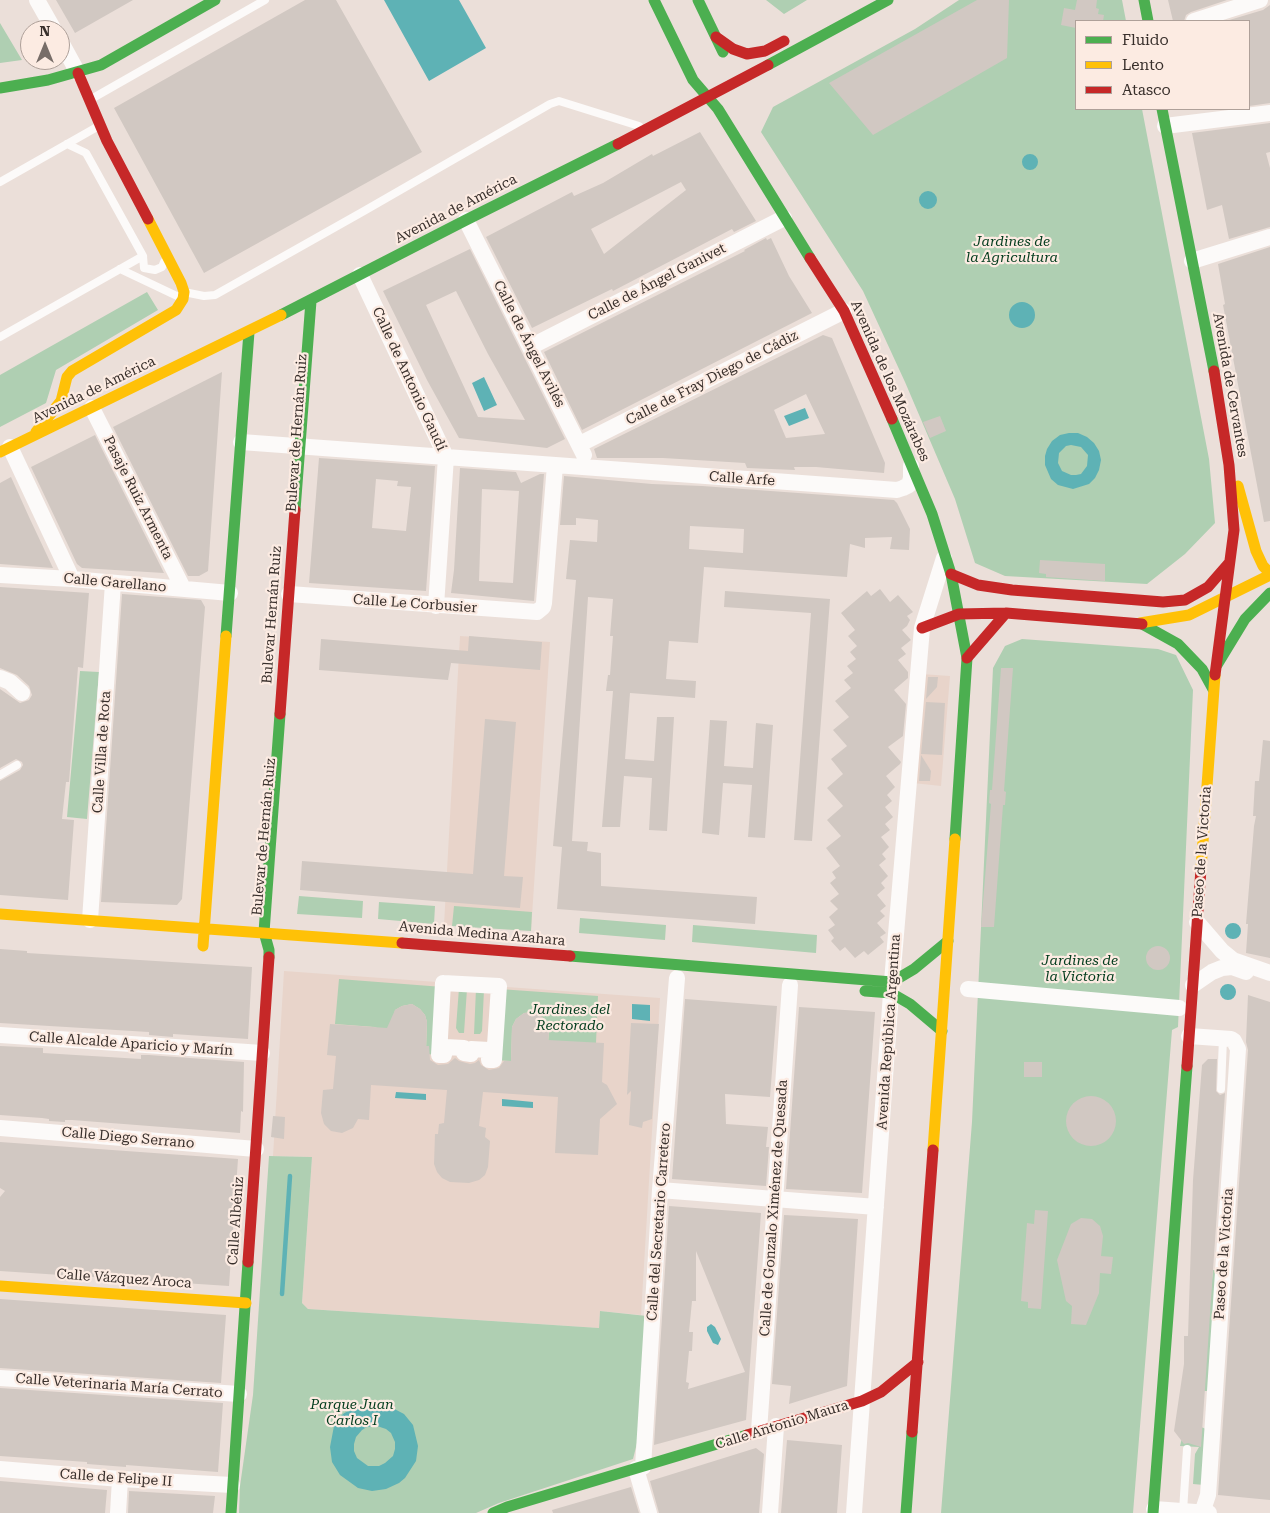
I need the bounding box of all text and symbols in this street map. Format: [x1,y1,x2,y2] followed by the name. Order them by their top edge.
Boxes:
[20,20,70,70] north arrow
[1075,20,1250,110] legend
[40,23,50,39] text: N
[1122,31,1169,49] text: Fluido
[1122,56,1164,74] text: Lento
[1122,81,1171,99] text: Atasco
[392,171,520,247] street label: Avenida de América
[966,234,1058,266] park label: Jardines de la Agricultura
[585,240,729,324] street label: Calle de Ángel Ganivet
[490,278,568,410] street label: Calle de Ángel Avilés
[847,298,933,464] street label: Avenida de los Mozárabes
[368,304,450,454] street label: Calle de Antonio Gaudí
[1209,311,1251,459] street label: Avenida de Cervantes
[623,327,801,429] street label: Calle de Fray Diego de Cádiz
[30,353,158,427] street label: Avenida de América
[283,354,311,512] street label: Bulevar de Hernán Ruiz
[100,433,176,563] street label: Pasaje Ruiz Armenta
[708,468,776,490] street label: Calle Arfe
[259,546,285,684] street label: Bulevar Hernán Ruiz
[63,570,167,596] street label: Calle Garellano
[352,591,478,617] street label: Calle Le Corbusier
[89,690,115,814] street label: Calle Villa de Rota
[249,758,279,916] street label: Bulevar de Hernán Ruiz
[1189,786,1215,918] street label: Paseo de la Victoria
[398,918,566,950] street label: Avenida Medina Azahara
[874,933,904,1131] street label: Avenida República Argentina
[1042,953,1118,986] park label: Jardines de la Victoria
[530,1002,610,1034] park label: Jardines del Rectorado
[28,1028,234,1060] street label: Calle Alcalde Aparicio y Marín
[757,1079,791,1337] street label: Calle de Gonzalo Ximénez de Quesada
[644,1122,674,1322] street label: Calle del Secretario Carretero
[61,1124,195,1152] street label: Calle Diego Serrano
[225,1176,247,1266] street label: Calle Albéniz
[1211,1188,1237,1320] street label: Paseo de la Victoria
[56,1266,192,1292] street label: Calle Vázquez Aroca
[15,1370,223,1402] street label: Calle Veterinaria María Cerrato
[310,1397,394,1430] park label: Parque Juan Carlos I
[713,1397,851,1453] street label: Calle Antonio Maura
[59,1466,173,1490] street label: Calle de Felipe II

